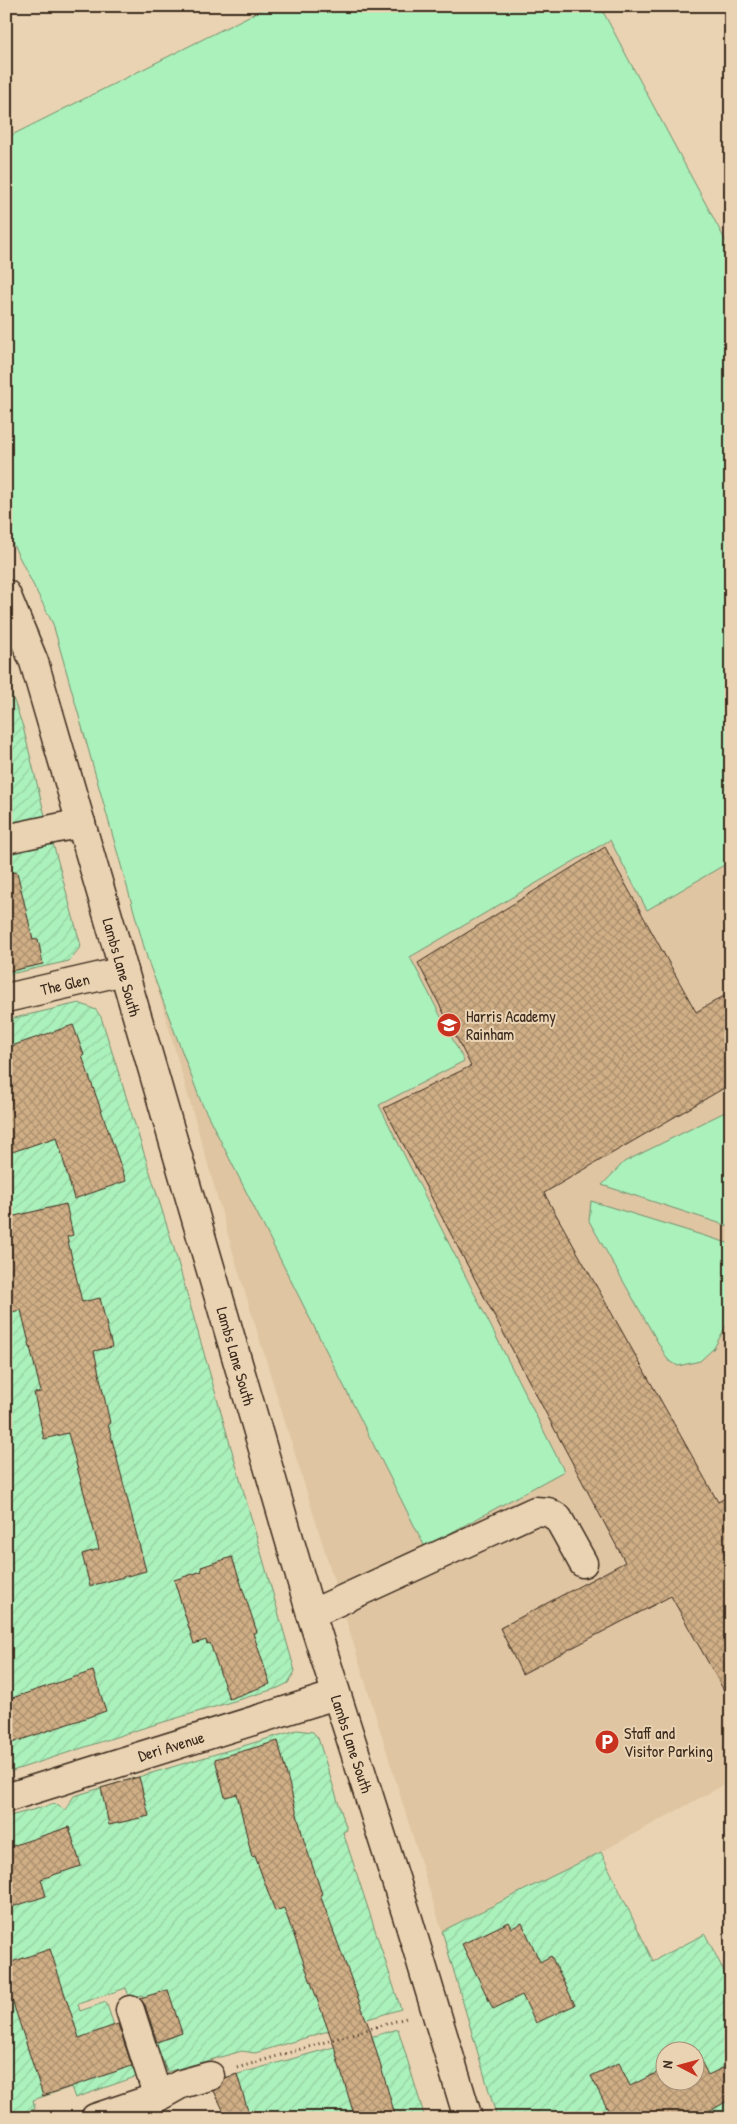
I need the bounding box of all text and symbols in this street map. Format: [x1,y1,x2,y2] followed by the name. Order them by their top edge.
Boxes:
[97,915,147,1019] street label: Lambs Lane South
[38,968,92,1000] street label: The Glen
[466,1005,556,1045] place label: Harris Academy Rainham
[436,1012,462,1038] school or university icon: Harris Academy Rainham
[211,1304,261,1408] street label: Lambs Lane South
[326,1692,378,1796] street label: Lambs Lane South
[624,1722,713,1762] place label: Staff and Visitor Parking
[135,1725,207,1766] street label: Deri Avenue
[594,1729,620,1755] parking icon: Staff and Visitor Parking
[654,2042,704,2092] north arrow
[657,2059,676,2069] text: N

